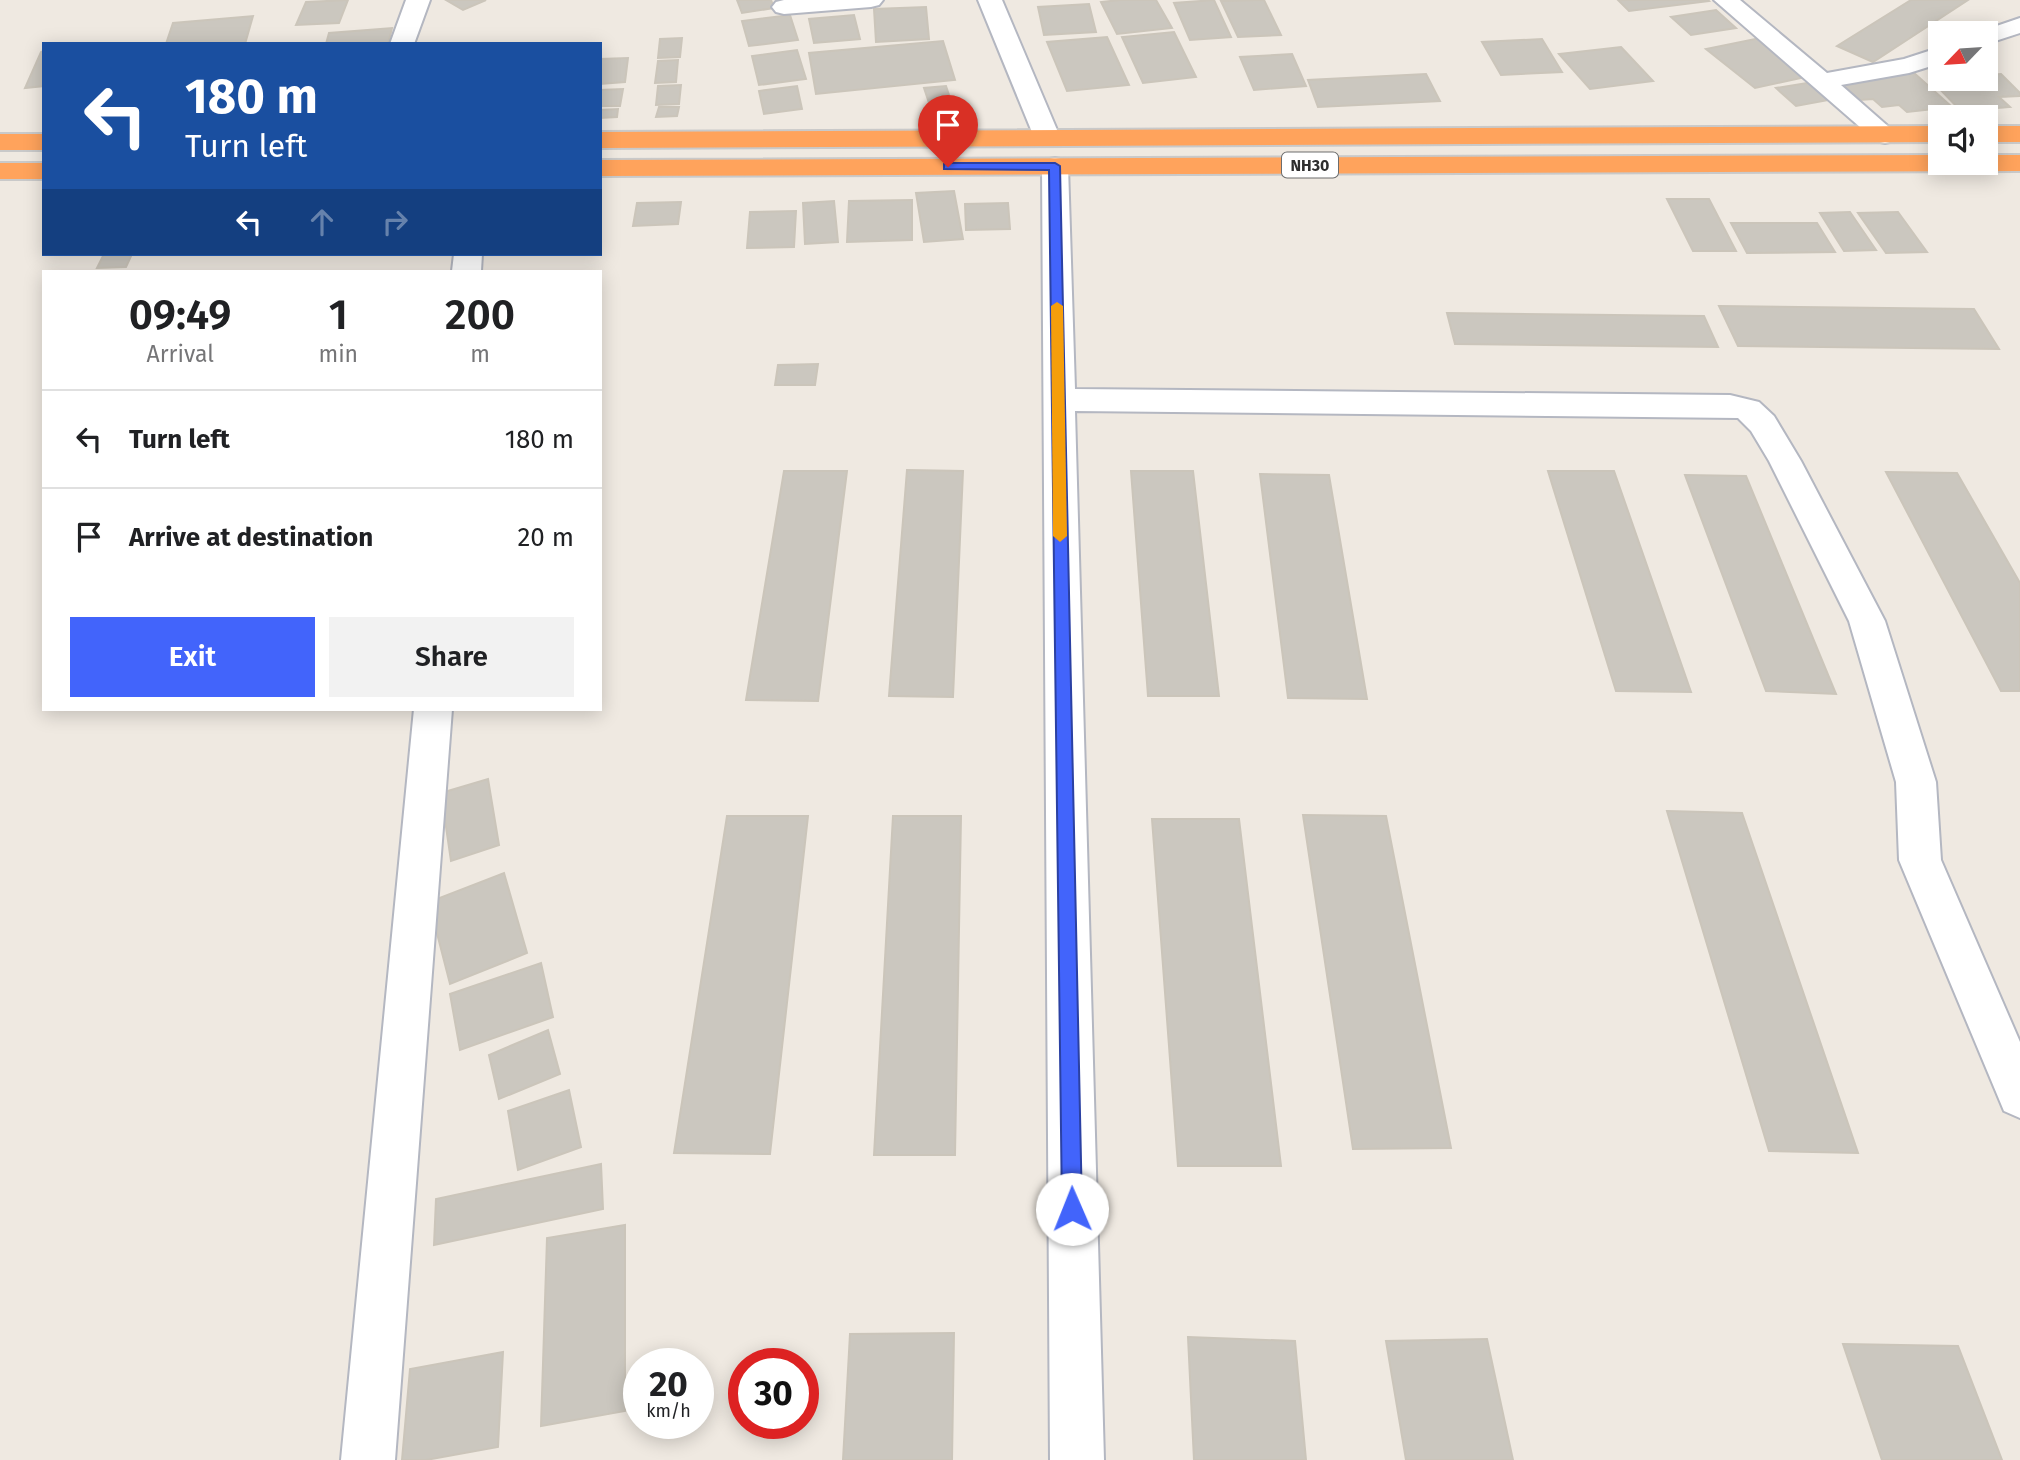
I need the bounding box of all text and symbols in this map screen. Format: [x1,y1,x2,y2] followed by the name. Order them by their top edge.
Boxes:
[1928,21,1998,91] north arrow
[1928,21,1998,175] map controls
[185,67,318,126] text: 180 m
[70,70,161,161] icon: left
[918,95,978,167] pin
[1928,105,1998,175] button: sound
[929,106,967,144] icon: arrive
[185,127,307,165] text: Turn left
[1282,153,1338,178] road number: NH30
[230,203,268,241] icon: left
[303,203,341,241] icon: ahead
[376,203,414,241] icon: right
[129,290,232,340] text: 09:49
[329,290,348,340] text: 1
[445,290,515,340] text: 200
[147,340,214,368] text: Arrival
[318,340,358,368] text: min
[470,340,490,368] text: m
[70,420,108,458] icon: left
[129,424,230,455] text: Turn left
[505,424,574,455] text: 180 m
[70,518,108,556] icon: arrive
[129,522,373,553] text: Arrive at destination
[517,522,574,553] text: 20 m
[70,617,315,697] button: Exit
[329,617,574,697] button: Share
[1035,1172,1109,1246] position arrow
[728,1348,819,1439] speed limit sign: 30
[649,1363,688,1405] text: 20
[646,1400,691,1422] text: km/h

